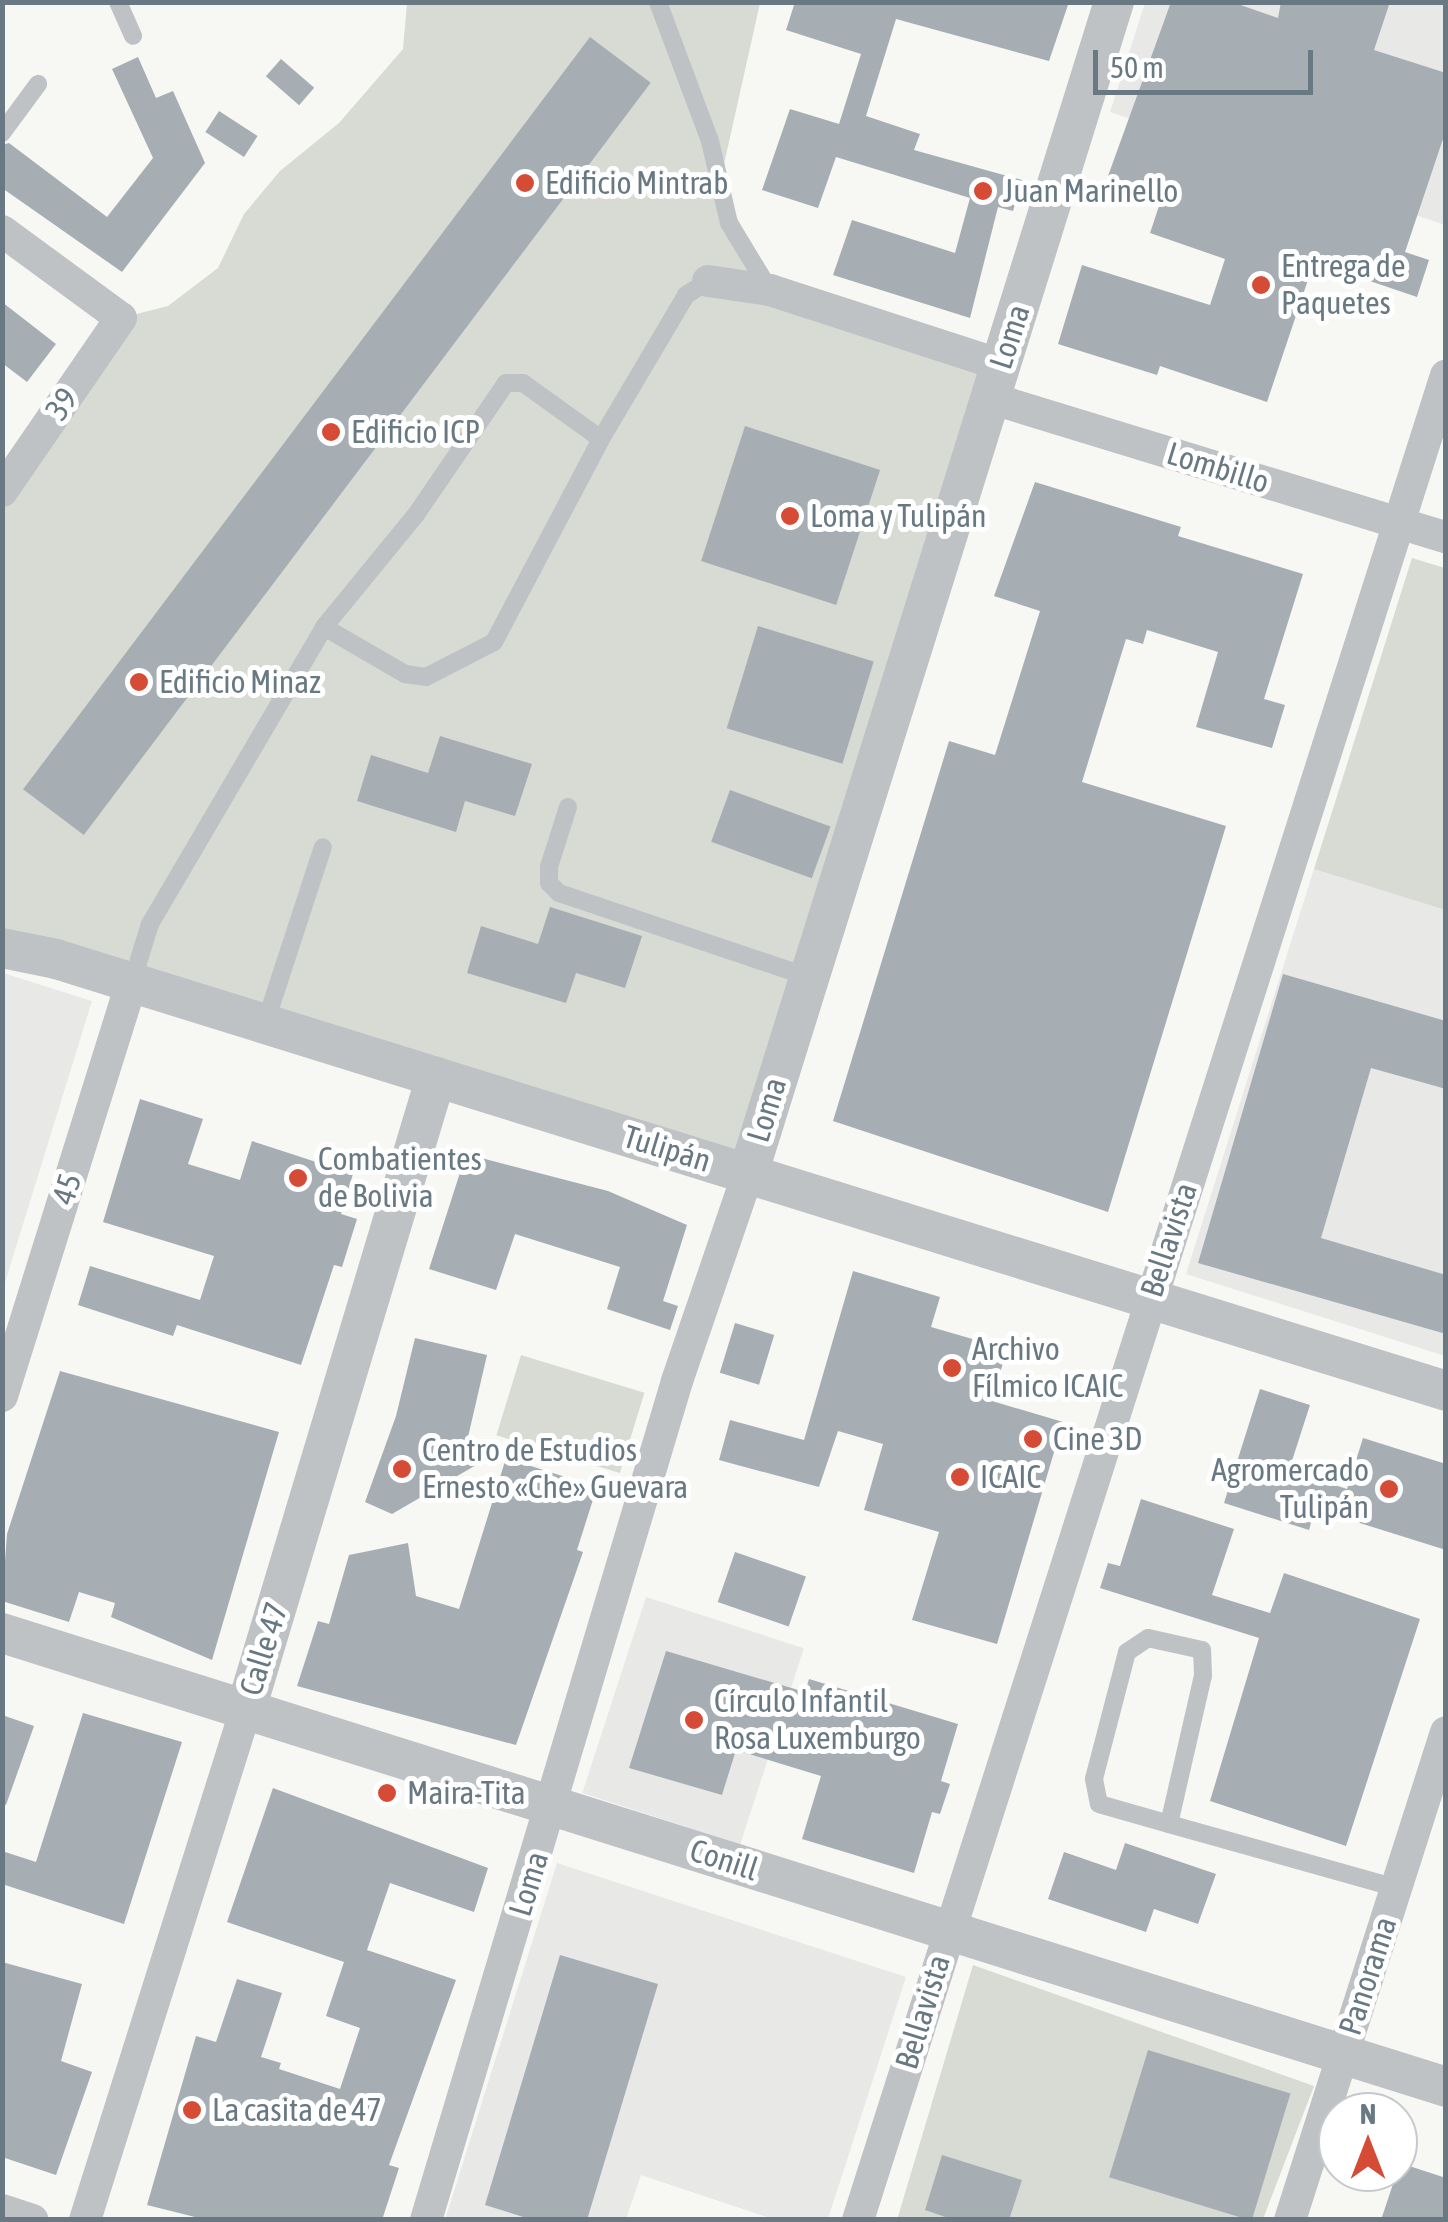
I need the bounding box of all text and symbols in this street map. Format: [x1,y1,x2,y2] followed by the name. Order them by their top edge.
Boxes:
[1098,30,1318,92] scale bar
[1110,50,1164,84] text: 50 m
[545,164,728,202] place label: Edificio Mintrab
[514,172,536,194] marker: Edificio Mintrab
[1003,172,1178,210] place label: Juan Marinello
[972,180,994,202] marker: Juan Marinello
[1281,248,1405,323] place label: Entrega de Paquetes
[1250,274,1272,296] marker: Entrega de Paquetes
[982,300,1038,374] street label: Loma
[38,381,86,427] street label: 39
[351,413,480,451] place label: Edificio ICP
[320,421,342,443] marker: Edificio ICP
[1162,434,1274,502] street label: Lombillo
[810,497,987,535] place label: Loma y Tulipán
[779,505,801,527] marker: Loma y Tulipán
[159,663,321,701] place label: Edificio Minaz
[128,671,150,693] marker: Edificio Minaz
[739,1073,795,1147] street label: Loma
[619,1118,715,1180] street label: Tulipán
[318,1141,482,1216] place label: Combatientes de Bolivia
[287,1167,309,1189] marker: Combatientes de Bolivia
[44,1169,90,1209] street label: 45
[1133,1178,1205,1302] street label: Bellavista
[972,1331,1123,1406] place label: Archivo Fílmico ICAIC
[941,1357,963,1379] marker: Archivo Fílmico ICAIC
[1053,1420,1142,1458] place label: Cine 3D
[1022,1428,1044,1450] marker: Cine 3D
[422,1432,688,1507] place label: Centro de Estudios Ernesto «Che» Guevara
[1211,1452,1369,1527] place label: Agromercado Tulipán
[391,1458,413,1480] marker: Centro de Estudios Ernesto «Che» Guevara
[980,1458,1041,1496] place label: ICAIC
[949,1466,971,1488] marker: ICAIC
[1378,1478,1400,1500] marker: Agromercado Tulipán
[232,1598,296,1700] street label: Calle 47
[714,1683,921,1758] place label: Círculo Infantil Rosa Luxemburgo
[683,1709,705,1731] marker: Círculo Infantil Rosa Luxemburgo
[407,1774,526,1812] place label: Maira-Tita
[376,1782,398,1804] marker: Maira-Tita
[685,1831,763,1889] street label: Conill
[501,1847,557,1921] street label: Loma
[1331,1912,1405,2040] street label: Panorama
[887,1950,959,2074] street label: Bellavista
[212,2091,382,2129] place label: La casita de 47
[1318,2092,1418,2192] north arrow
[1360,2098,1376,2130] text: N
[181,2099,203,2121] marker: La casita de 47

